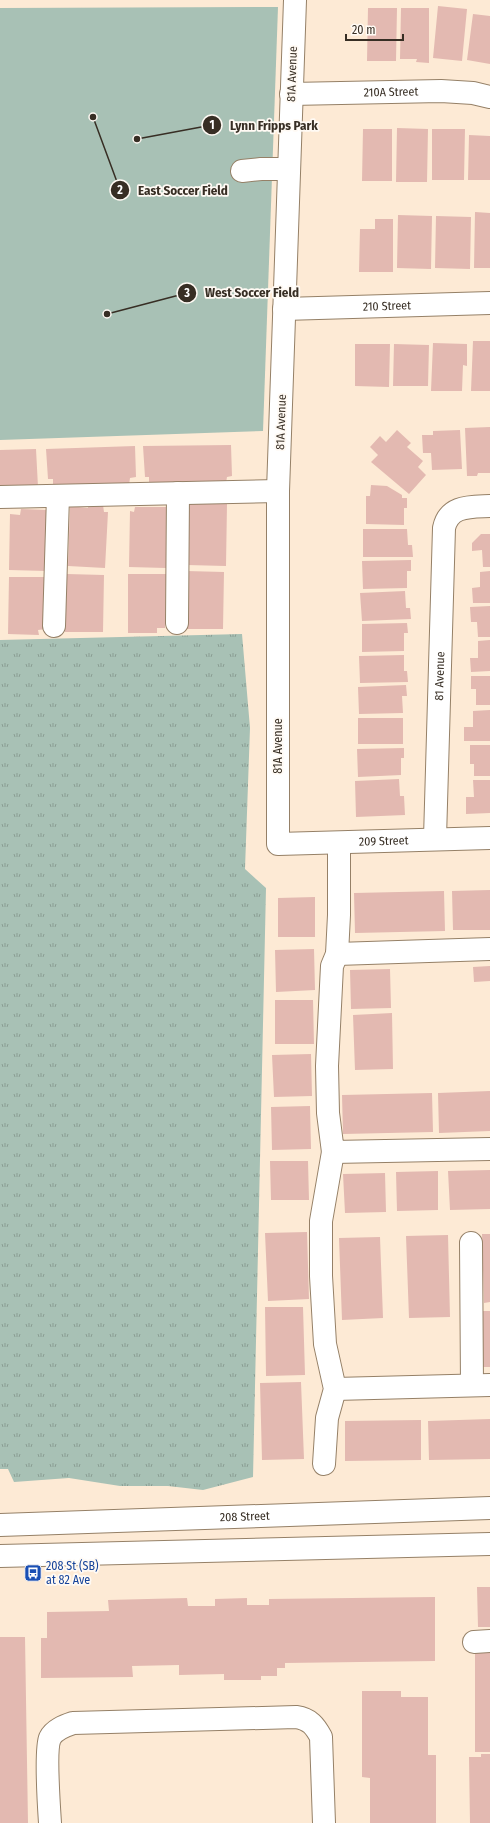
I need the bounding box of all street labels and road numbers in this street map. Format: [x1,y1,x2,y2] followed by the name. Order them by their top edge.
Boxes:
[284,46,300,102] street label: 81A Avenue
[364,84,419,100] street label: 210A Street
[363,298,411,314] street label: 210 Street
[273,394,289,450] street label: 81A Avenue
[432,651,447,701] street label: 81 Avenue
[271,718,285,774] street label: 81A Avenue
[359,833,409,849] street label: 209 Street
[220,1509,270,1524] street label: 208 Street

